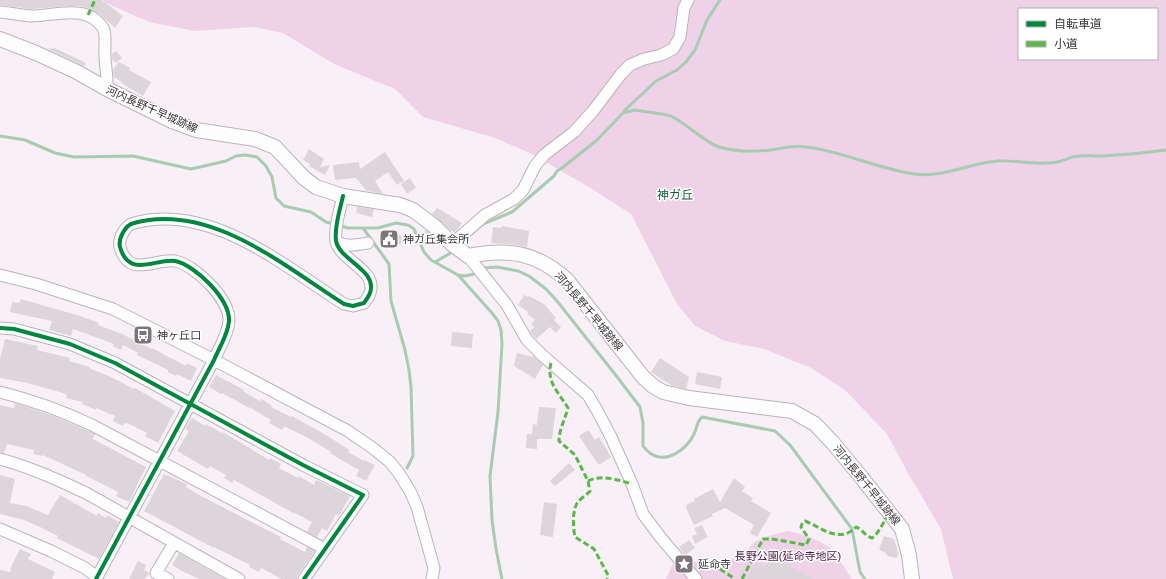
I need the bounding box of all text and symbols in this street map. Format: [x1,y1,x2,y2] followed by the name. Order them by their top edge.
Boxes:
[1018,8,1158,60] legend
[1054,17,1102,31] text: 自転車道
[1054,37,1078,51] text: 小道
[104,83,200,135] street label: 河内長野千早城跡線
[657,188,693,202] district label: 神ガ丘
[378,228,400,250] public building icon: 神ガ丘集会所
[403,233,470,245] place label: 神ガ丘集会所
[553,269,625,353] street label: 河内長野千早城跡線
[132,324,154,346] bus stop icon: 神ヶ丘口
[157,329,201,341] place label: 神ヶ丘口
[831,443,903,527] street label: 河内長野千早城跡線
[735,550,841,562] park label: 長野公園(延命寺地区)
[673,553,695,575] place icon: 延命寺
[698,558,731,570] place label: 延命寺

